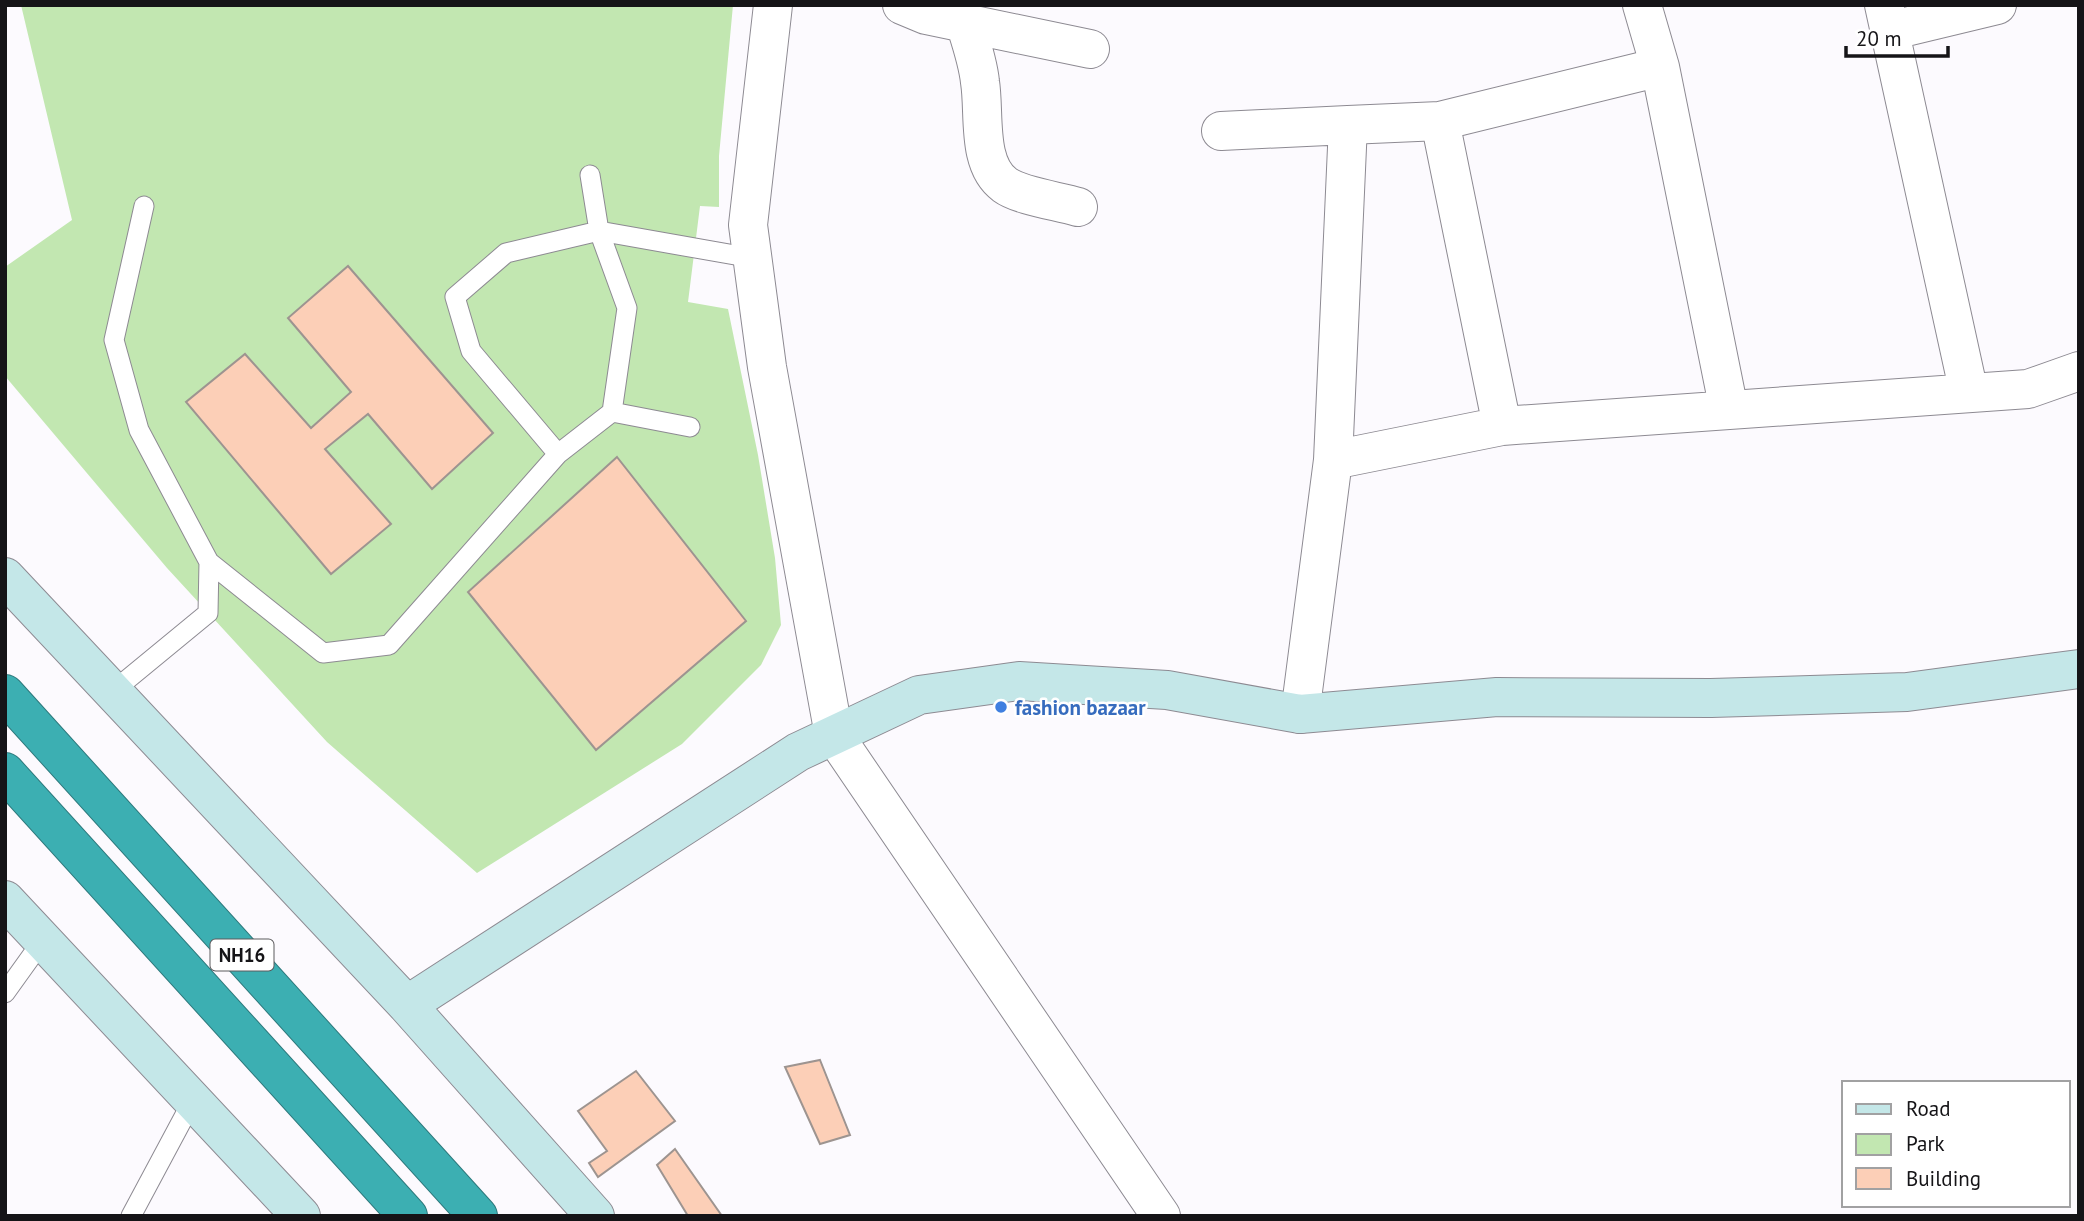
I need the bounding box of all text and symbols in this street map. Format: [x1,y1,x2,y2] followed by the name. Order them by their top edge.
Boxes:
[1846,14,1948,58] scale bar
[1856,25,1902,52] text: 20 m
[1015,694,1146,721] place label: fashion bazaar
[993,699,1009,715] marker: fashion bazaar
[210,939,274,970] road number: NH16
[1842,1081,2070,1207] legend
[1906,1095,1950,1122] text: Road
[1906,1130,1945,1157] text: Park
[1906,1165,1981,1192] text: Building

